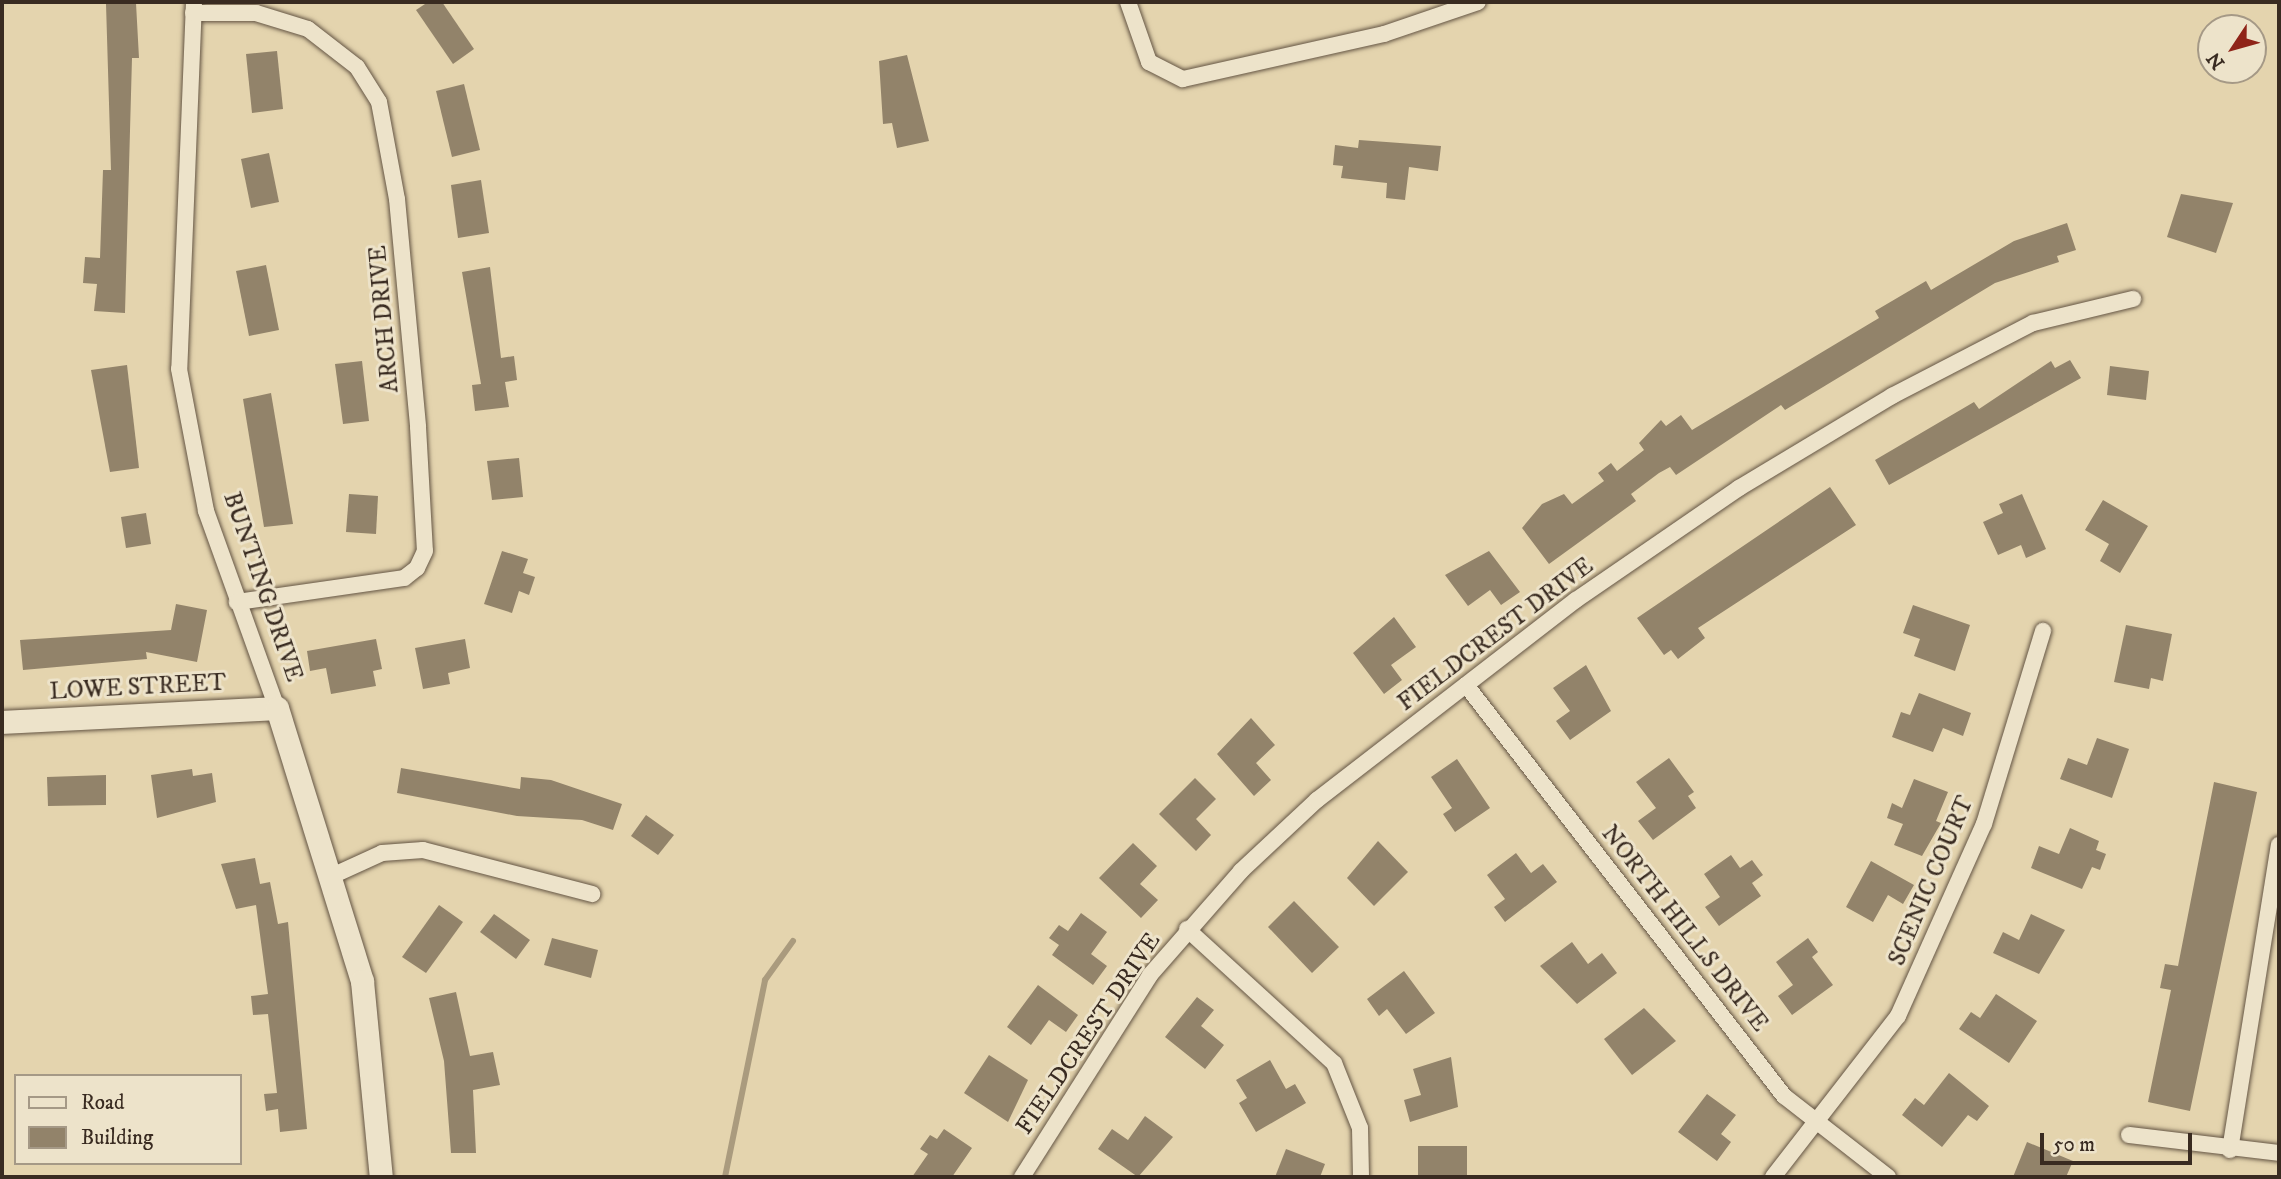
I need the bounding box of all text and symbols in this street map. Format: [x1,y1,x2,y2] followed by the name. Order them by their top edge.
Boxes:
[2197,14,2267,84] north arrow
[2202,47,2230,74] text: N
[364,244,406,394] street label: ARCH DRIVE
[216,489,308,685] street label: BUNTING DRIVE
[1393,552,1599,718] street label: FIELDCREST DRIVE
[49,669,227,707] street label: LOWE STREET
[1883,792,1981,970] street label: SCENIC COURT
[1595,820,1773,1038] street label: NORTH HILLS DRIVE
[1011,928,1167,1140] street label: FIELDCREST DRIVE
[14,1074,242,1165] legend
[81,1090,125,1116] text: Road
[2043,1120,2195,1164] scale bar
[81,1125,153,1151] text: Building
[2053,1132,2095,1158] text: 50 m

